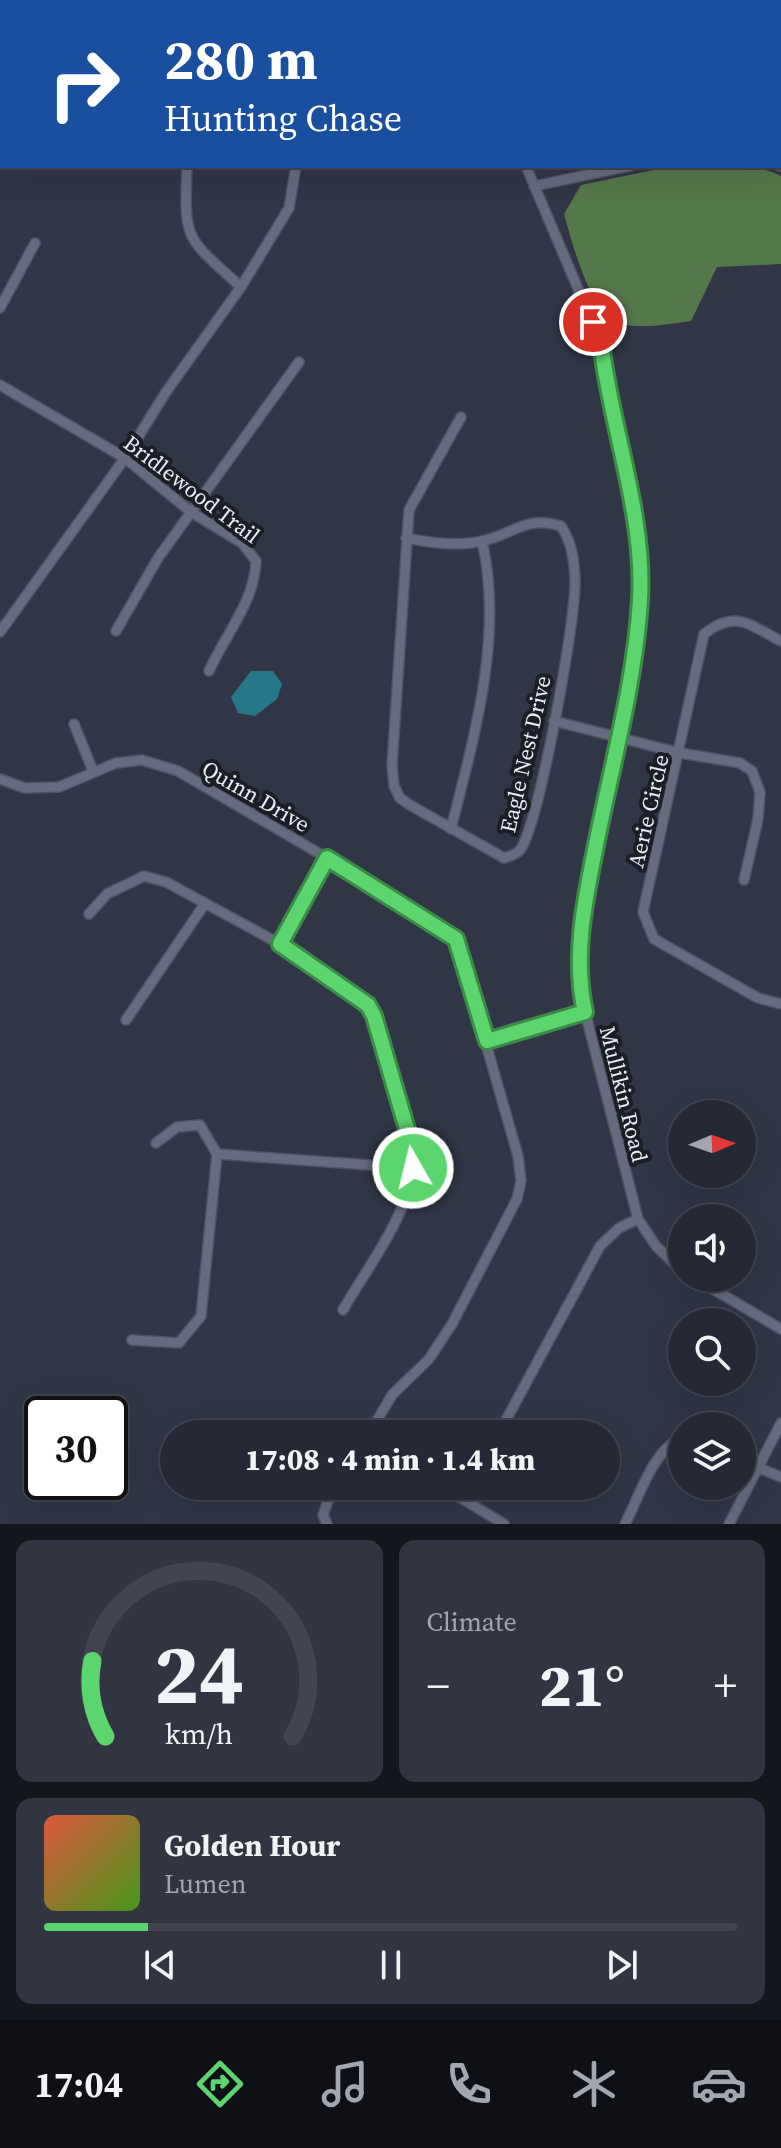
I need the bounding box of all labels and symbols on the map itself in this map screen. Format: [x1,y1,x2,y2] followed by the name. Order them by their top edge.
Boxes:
[559,288,627,356] pin
[118,428,266,550] street label: Bridlewood Trail
[492,673,558,835] street label: Eagle Nest Drive
[620,751,676,871] street label: Aerie Circle
[197,753,315,839] street label: Quinn Drive
[593,1023,655,1165] street label: Mullikin Road
[668,1100,756,1188] north arrow
[371,1126,455,1210] position arrow
[24,1396,128,1500] speed limit sign: 30

